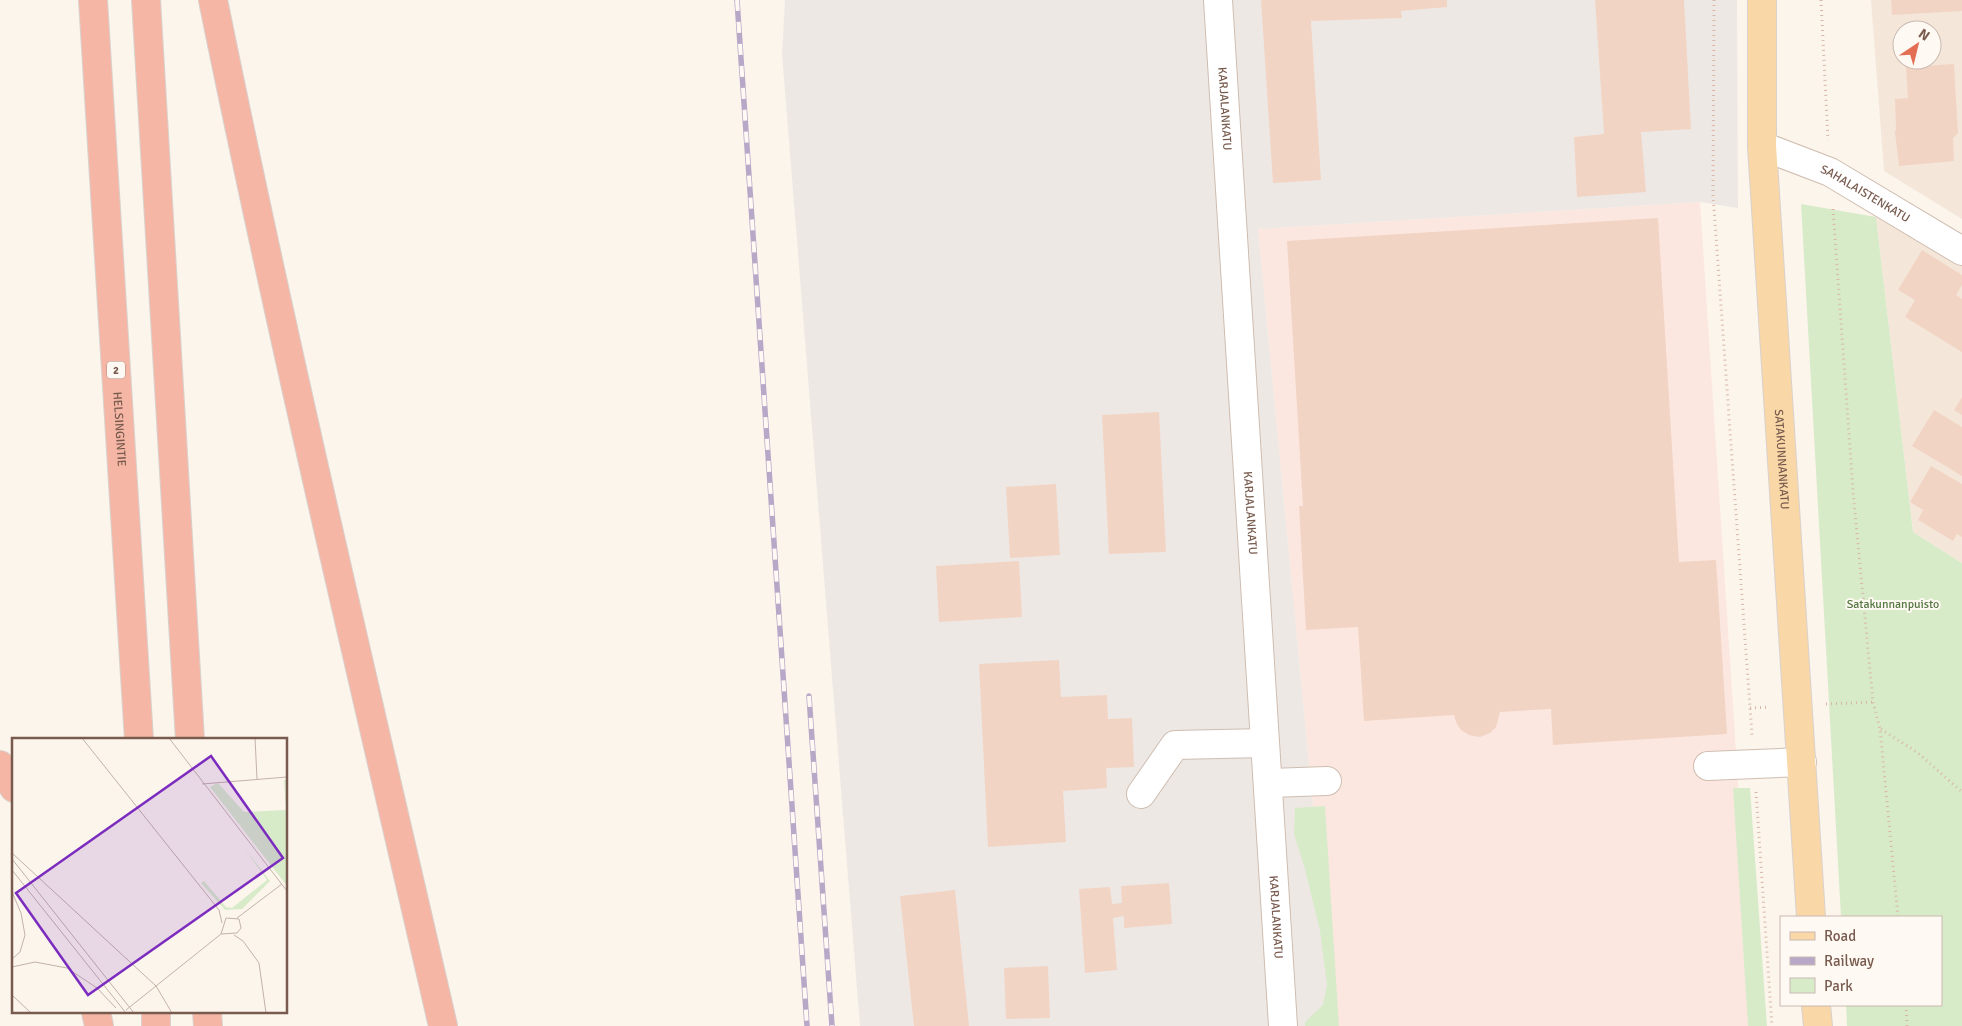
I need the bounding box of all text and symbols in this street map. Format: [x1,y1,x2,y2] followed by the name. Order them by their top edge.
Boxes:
[1892,20,1942,70] north arrow
[1915,25,1933,45] text: N
[1214,67,1235,151] street label: KARJALANKATU
[1818,162,1912,226] street label: SAHALAISTENKATU
[107,362,125,378] road number: 2
[109,391,129,467] street label: HELSINGINTIE
[1771,409,1792,510] street label: SATAKUNNANKATU
[1240,471,1260,555] street label: KARJALANKATU
[1847,597,1939,612] park label: Satakunnanpuisto
[12,738,288,1014] inset map
[1265,875,1286,959] street label: KARJALANKATU
[1780,916,1942,1006] legend
[1824,927,1856,945] text: Road
[1824,952,1874,970] text: Railway
[1824,977,1853,995] text: Park

